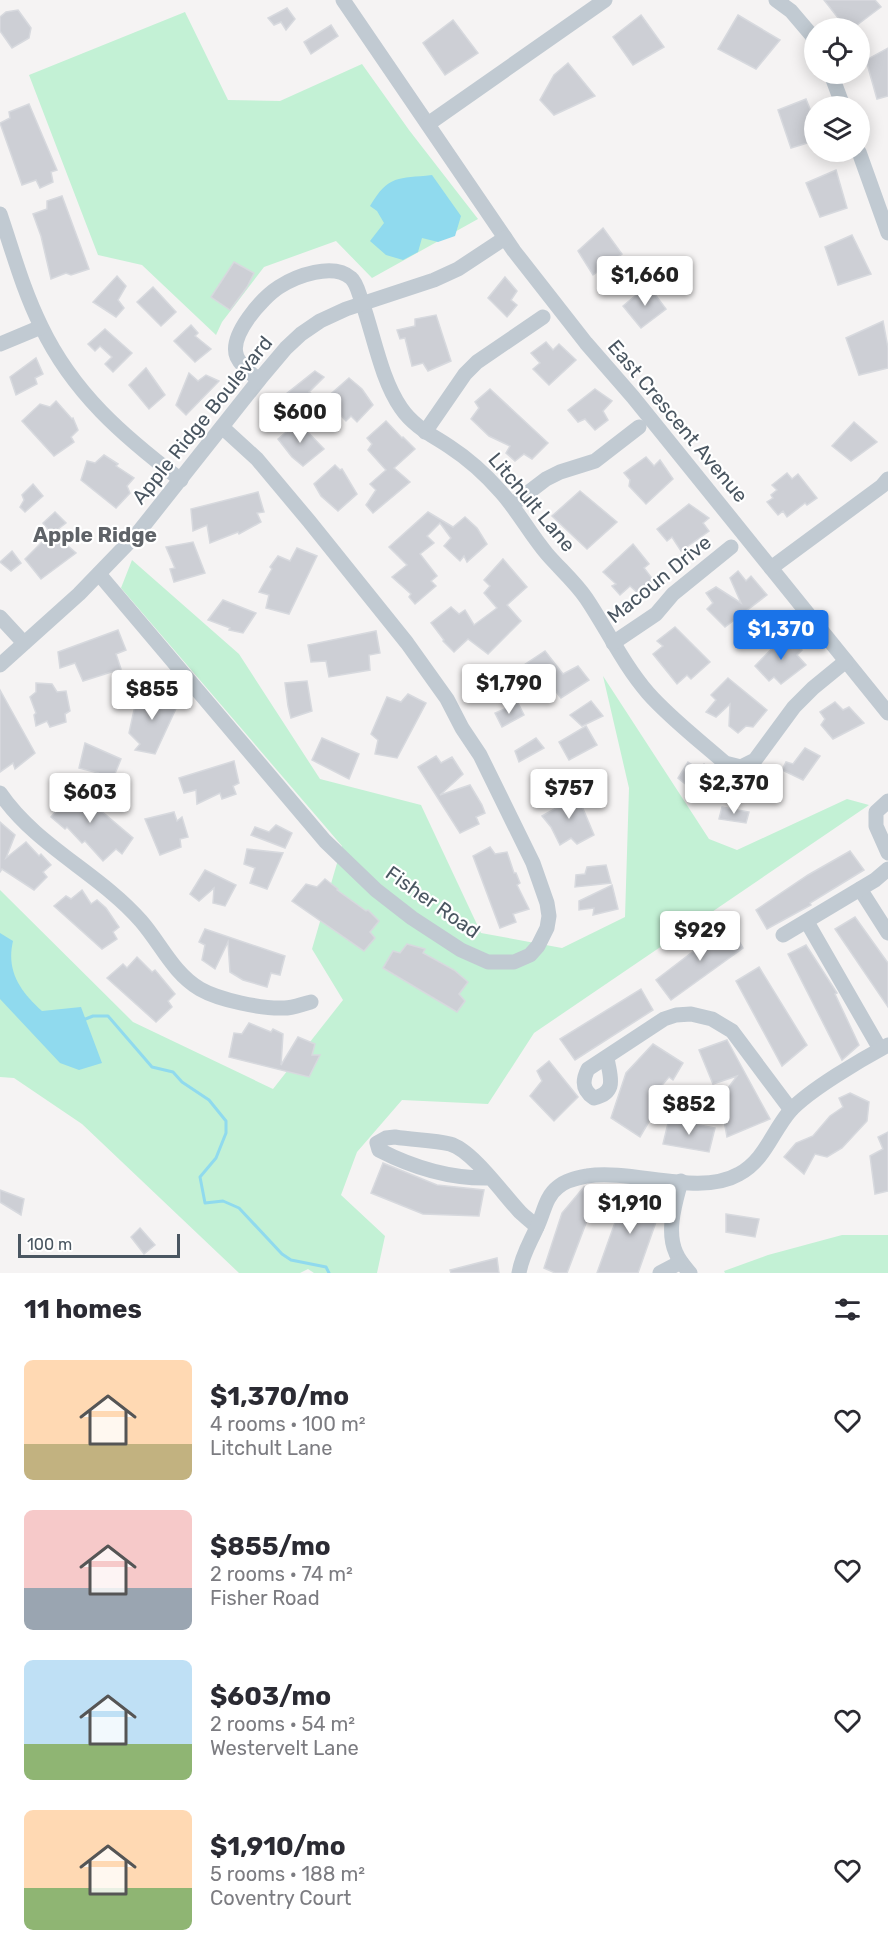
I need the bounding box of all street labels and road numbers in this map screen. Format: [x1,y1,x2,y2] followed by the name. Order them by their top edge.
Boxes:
[127,331,277,509] street label: Apple Ridge Boulevard
[603,335,753,507] street label: East Crescent Avenue
[483,447,581,557] street label: Litchult Lane
[602,530,716,628] street label: Macoun Drive
[381,861,485,943] street label: Fisher Road

